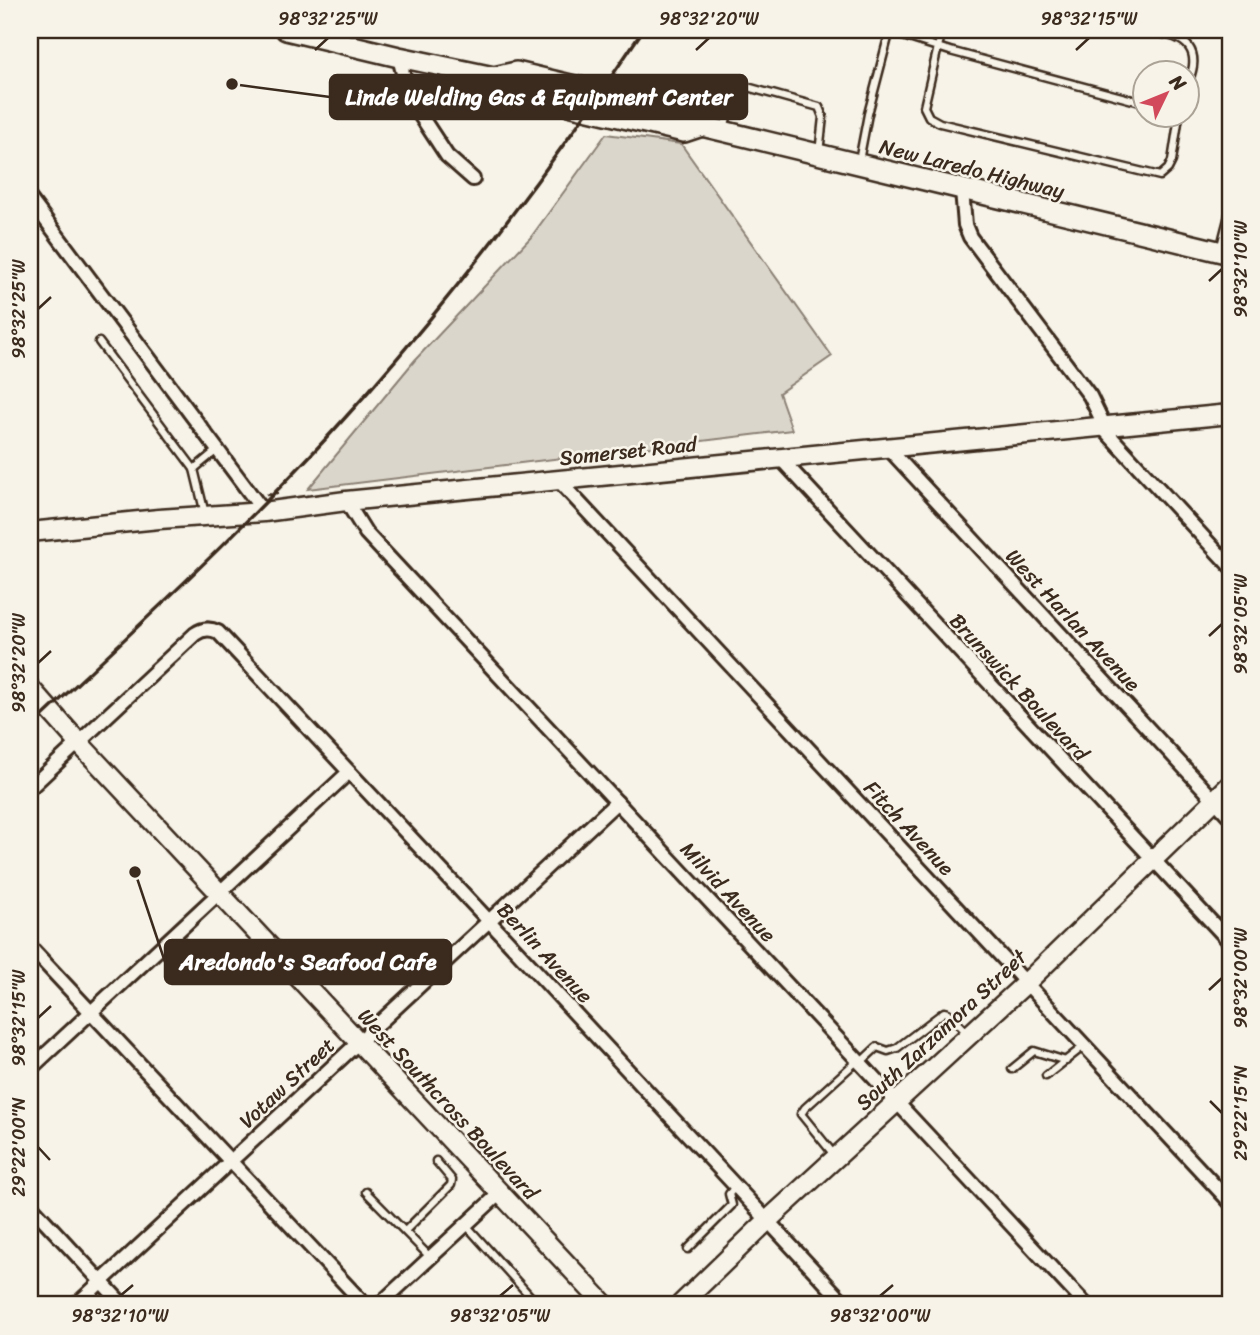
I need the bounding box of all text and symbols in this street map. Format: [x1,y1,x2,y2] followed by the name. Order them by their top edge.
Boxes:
[278,3,379,35] text: 98°32'25"W
[659,3,760,35] text: 98°32'20"W
[1041,3,1138,35] text: 98°32'15"W
[1130,60,1200,130] north arrow
[1161,66,1195,99] text: N
[330,75,747,119] callout: Linde Welding Gas & Equipment Center
[345,77,734,118] text: Linde Welding Gas & Equipment Center
[875,128,1069,210] street label: New Laredo Highway
[1225,219,1257,318] text: 98°32'10"W
[3,258,35,359] text: 98°32'25"W
[558,425,700,477] street label: Somerset Road
[996,539,1150,701] street label: West Harlan Avenue
[1225,573,1257,674] text: 98°32'05"W
[940,604,1100,772] street label: Brunswick Boulevard
[3,612,35,713] text: 98°32'20"W
[854,771,964,885] street label: Fitch Avenue
[670,832,786,952] street label: Milvid Avenue
[487,893,603,1013] street label: Berlin Avenue
[1225,927,1257,1028] text: 98°32'00"W
[846,939,1037,1120] street label: South Zarzamora Street
[165,940,451,984] callout: Aredondo's Seafood Cafe
[178,942,438,983] text: Aredondo's Seafood Cafe
[3,969,35,1066] text: 98°32'15"W
[348,999,549,1211] street label: West Southcross Boulevard
[230,1028,344,1138] street label: Votaw Street
[1225,1065,1257,1161] text: 29°22'15"N
[3,1097,35,1197] text: 29°22'00"N
[71,1300,170,1332] text: 98°32'10"W
[450,1300,551,1332] text: 98°32'05"W
[830,1300,931,1332] text: 98°32'00"W

